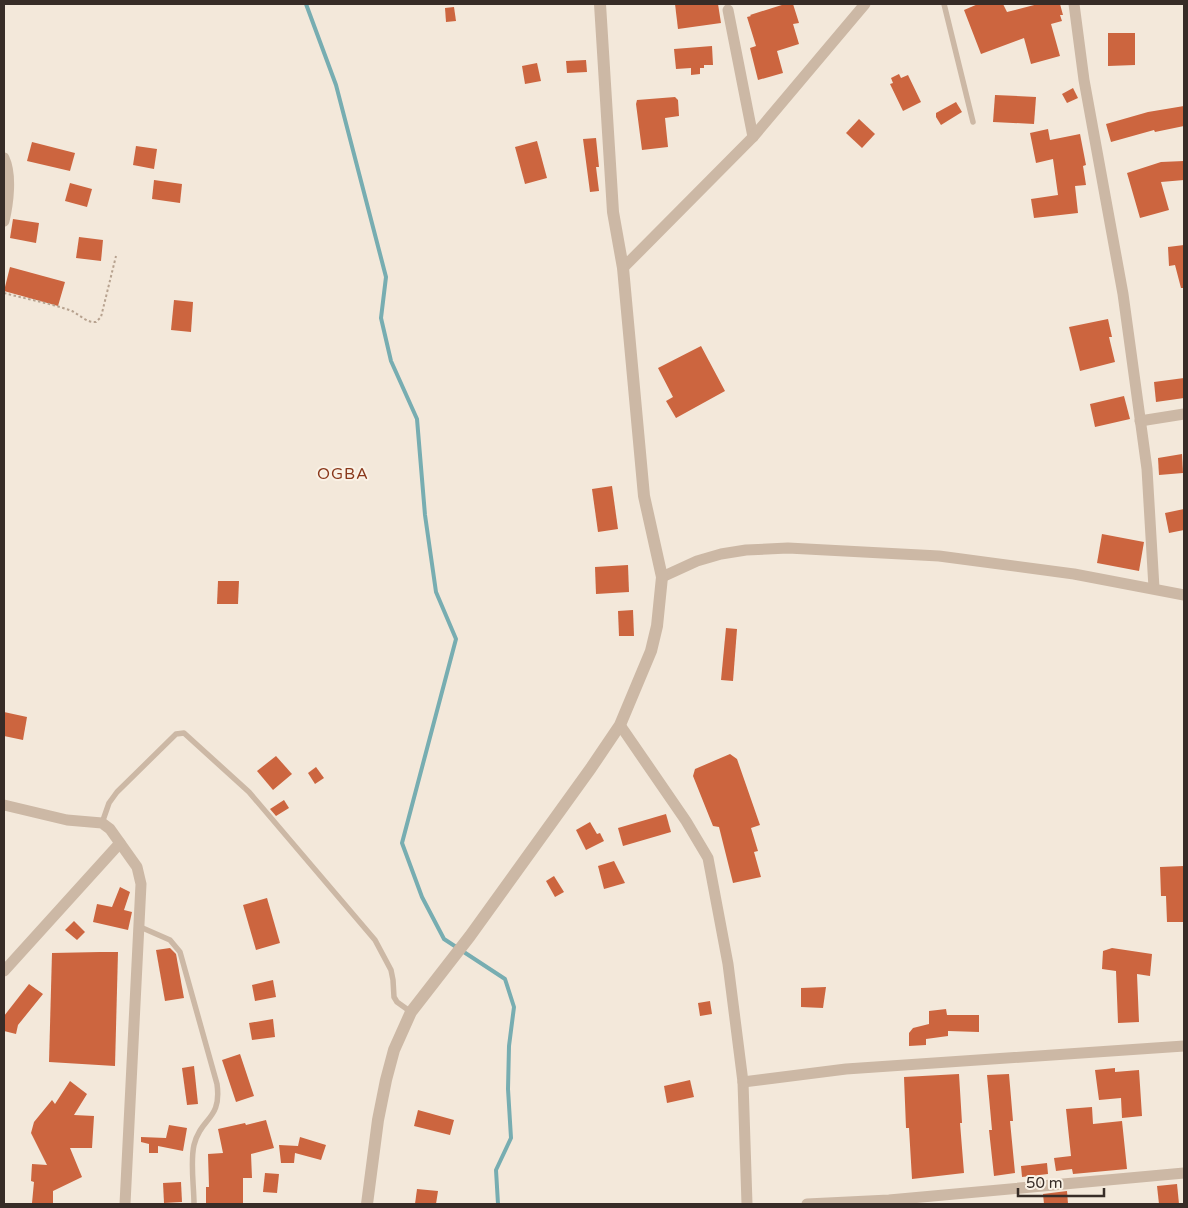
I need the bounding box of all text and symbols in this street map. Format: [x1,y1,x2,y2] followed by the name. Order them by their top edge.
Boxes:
[317,464,369,484] district label: OGBA
[1018,1166,1104,1198] scale bar
[1026,1174,1063,1192] text: 50 m

